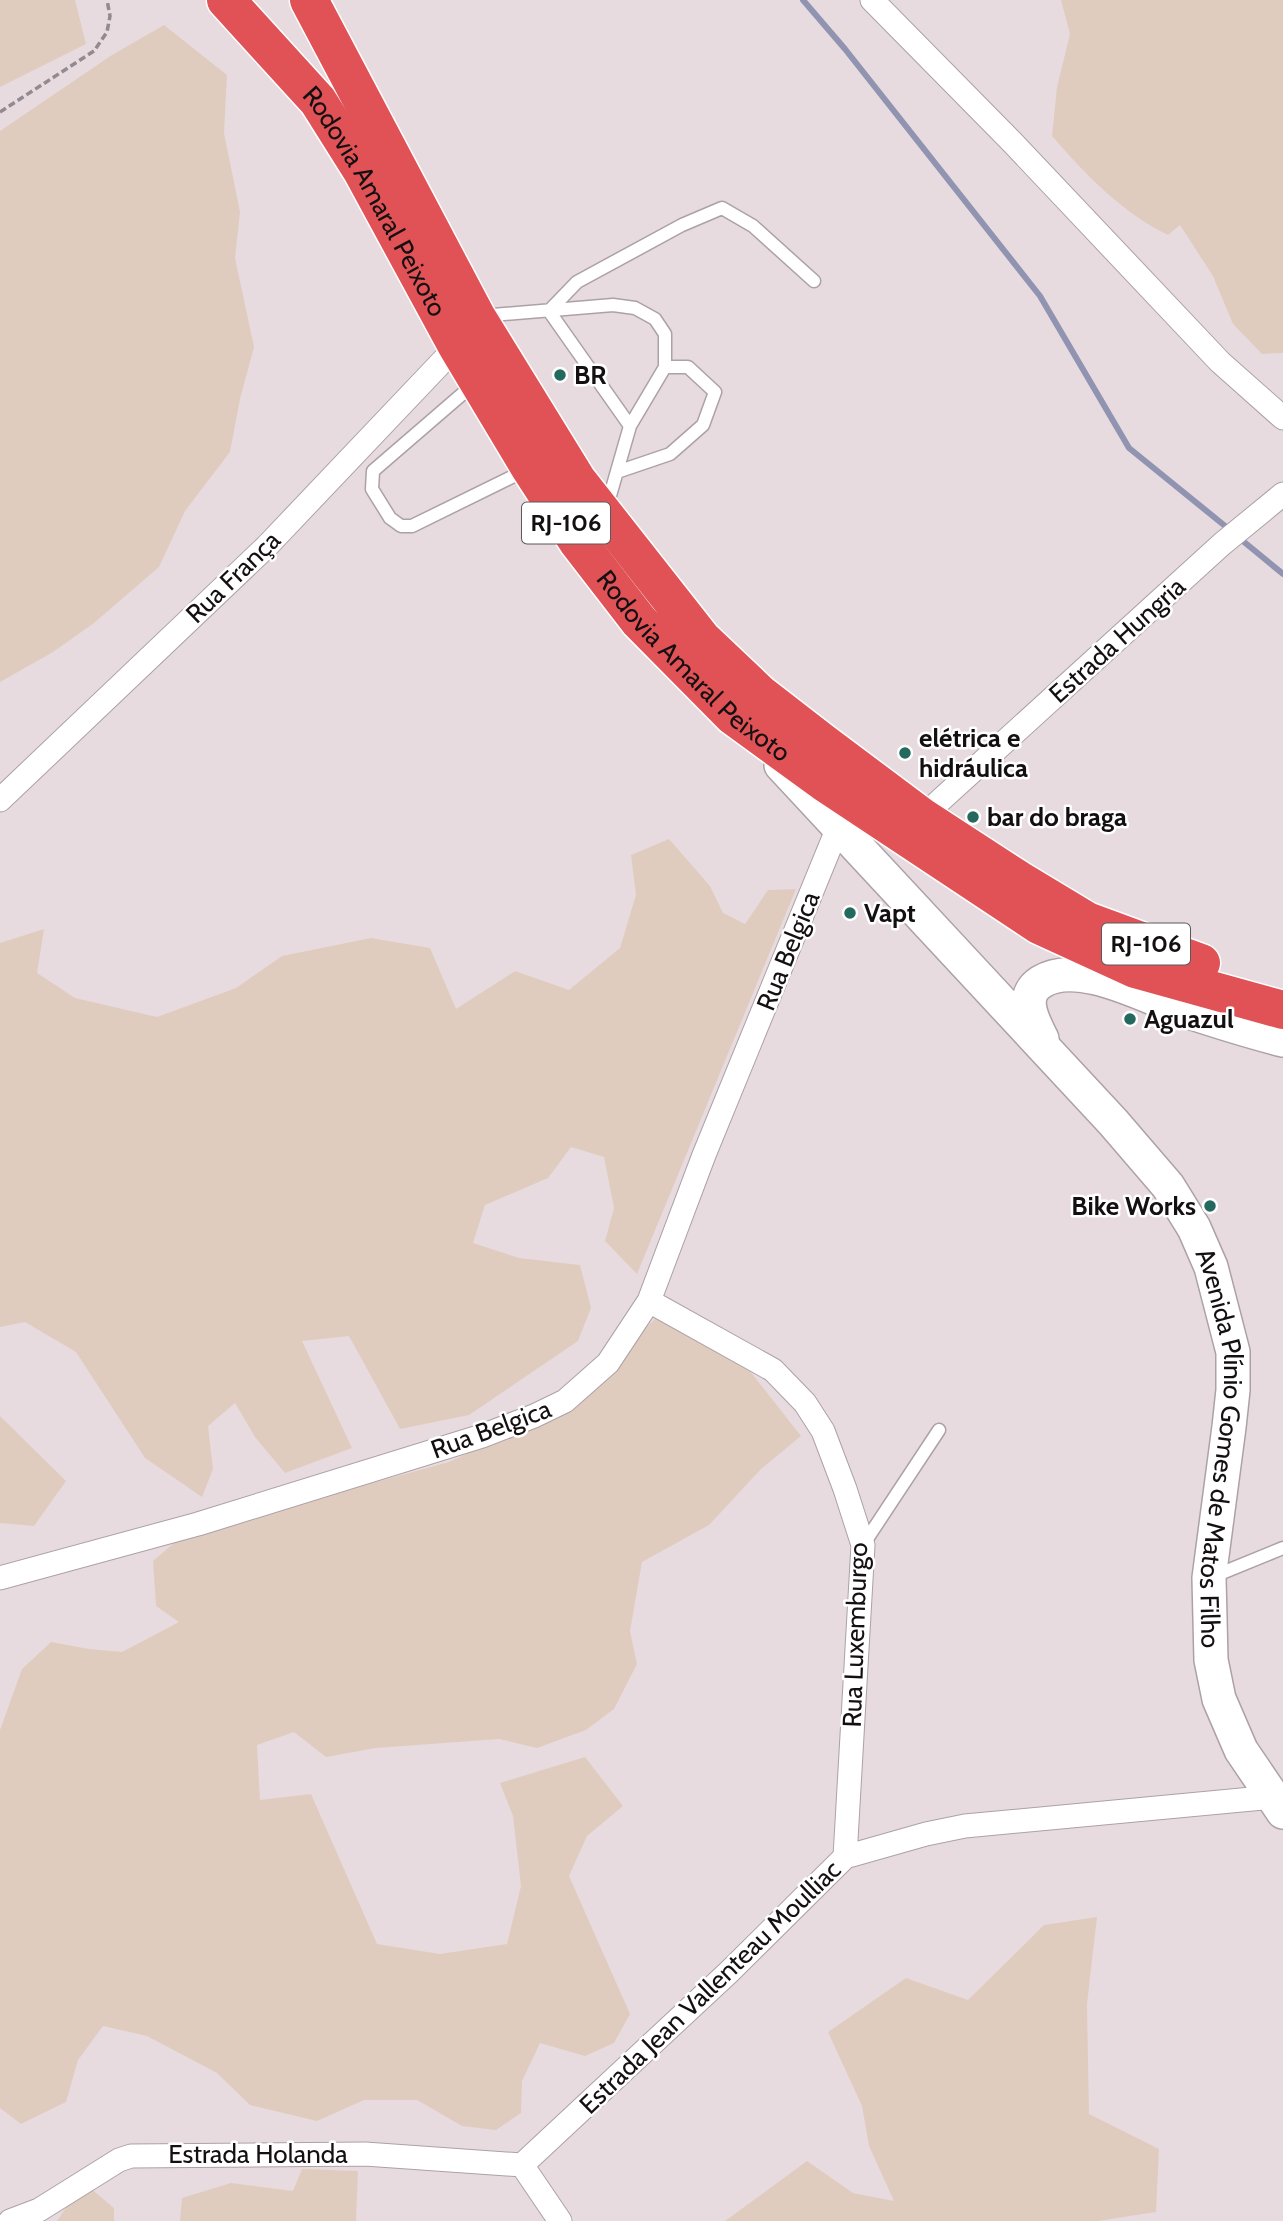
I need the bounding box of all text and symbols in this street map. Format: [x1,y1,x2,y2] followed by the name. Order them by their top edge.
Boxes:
[296,79,454,322] street label: Rodovia Amaral Peixoto
[574,359,607,391] place label: BR
[552,367,568,383] marker: BR
[522,502,610,544] road number: RJ-106
[179,524,287,630] street label: Rua França
[590,564,797,768] street label: Rodovia Amaral Peixoto
[1042,570,1192,710] street label: Estrada Hungria
[919,722,1028,784] place label: elétrica e hidráulica
[897,745,913,761] marker: elétrica e hidráulica
[987,801,1127,833] place label: bar do braga
[965,809,981,825] marker: bar do braga
[750,886,827,1015] street label: Rua Belgica
[864,897,916,929] place label: Vapt
[842,905,858,921] marker: Vapt
[1102,924,1190,964] road number: RJ-106
[1144,1003,1234,1035] place label: Aguazul
[1122,1011,1138,1027] marker: Aguazul
[1071,1190,1196,1222] place label: Bike Works
[1202,1198,1218,1214] marker: Bike Works
[1189,1243,1249,1649] street label: Avenida Plínio Gomes de Matos Filho
[427,1392,556,1466] street label: Rua Belgica
[836,1542,874,1728] street label: Rua Luxemburgo
[573,1853,848,2121] street label: Estrada Jean Vallenteau Moulliac
[168,2138,348,2170] street label: Estrada Holanda

